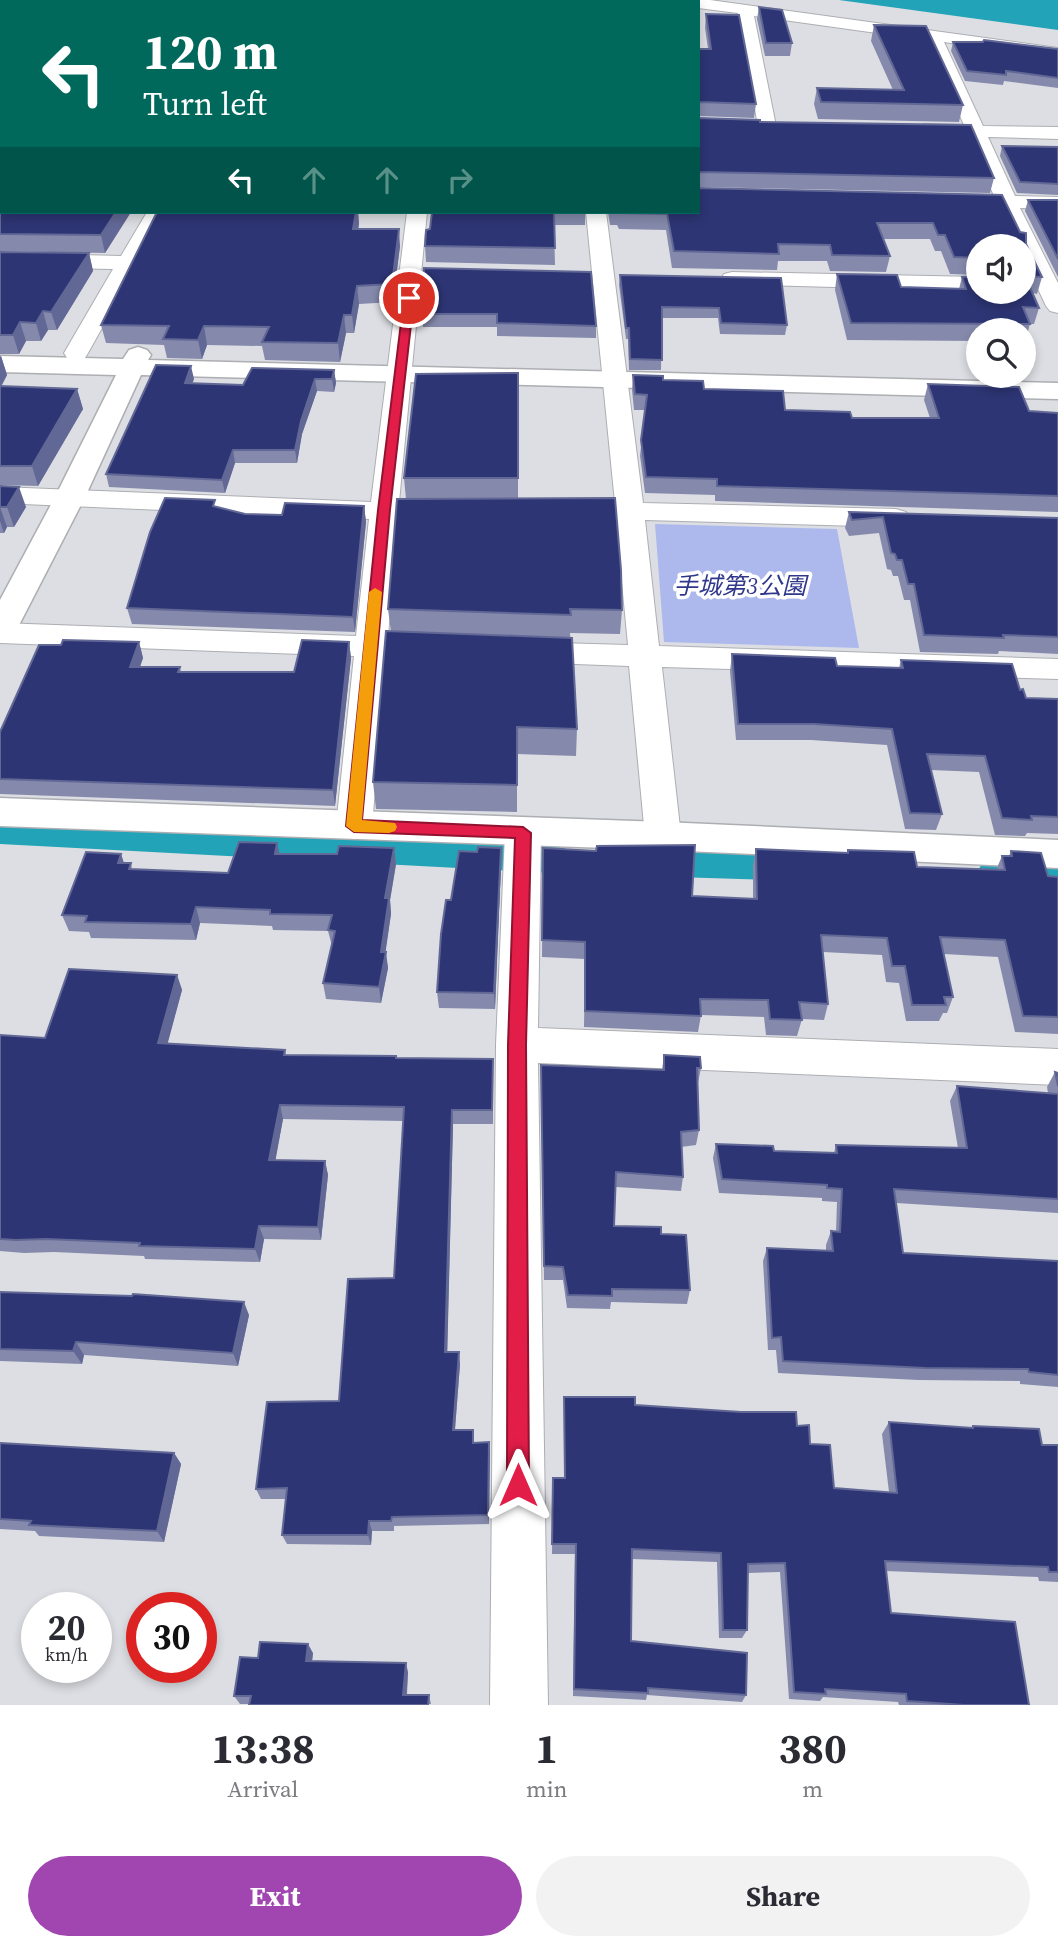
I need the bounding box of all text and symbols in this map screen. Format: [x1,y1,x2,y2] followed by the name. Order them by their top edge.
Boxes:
[143,18,278,85] text: 120 m
[28,28,119,119] icon: left
[143,82,267,126] text: Turn left
[222,161,260,199] icon: left
[295,161,333,199] icon: ahead
[368,161,406,199] icon: ahead
[441,161,479,199] icon: right
[966,234,1036,388] map controls
[966,234,1036,304] button: sound
[379,268,439,328] pin
[390,279,428,317] icon: arrive
[966,318,1036,388] button: search
[674,569,809,602] park label: 手城第3公園
[481,1448,555,1522] position arrow
[126,1592,217,1683] speed limit sign: 30
[48,1604,85,1652] text: 20
[45,1642,88,1667] text: km/h
[211,1719,315,1777] text: 13:38
[535,1719,558,1777] text: 1
[779,1719,847,1777] text: 380
[227,1773,298,1805] text: Arrival
[526,1773,567,1805] text: min
[802,1773,823,1805] text: m
[28,1856,522,1936] button: Exit
[536,1856,1030,1936] button: Share

